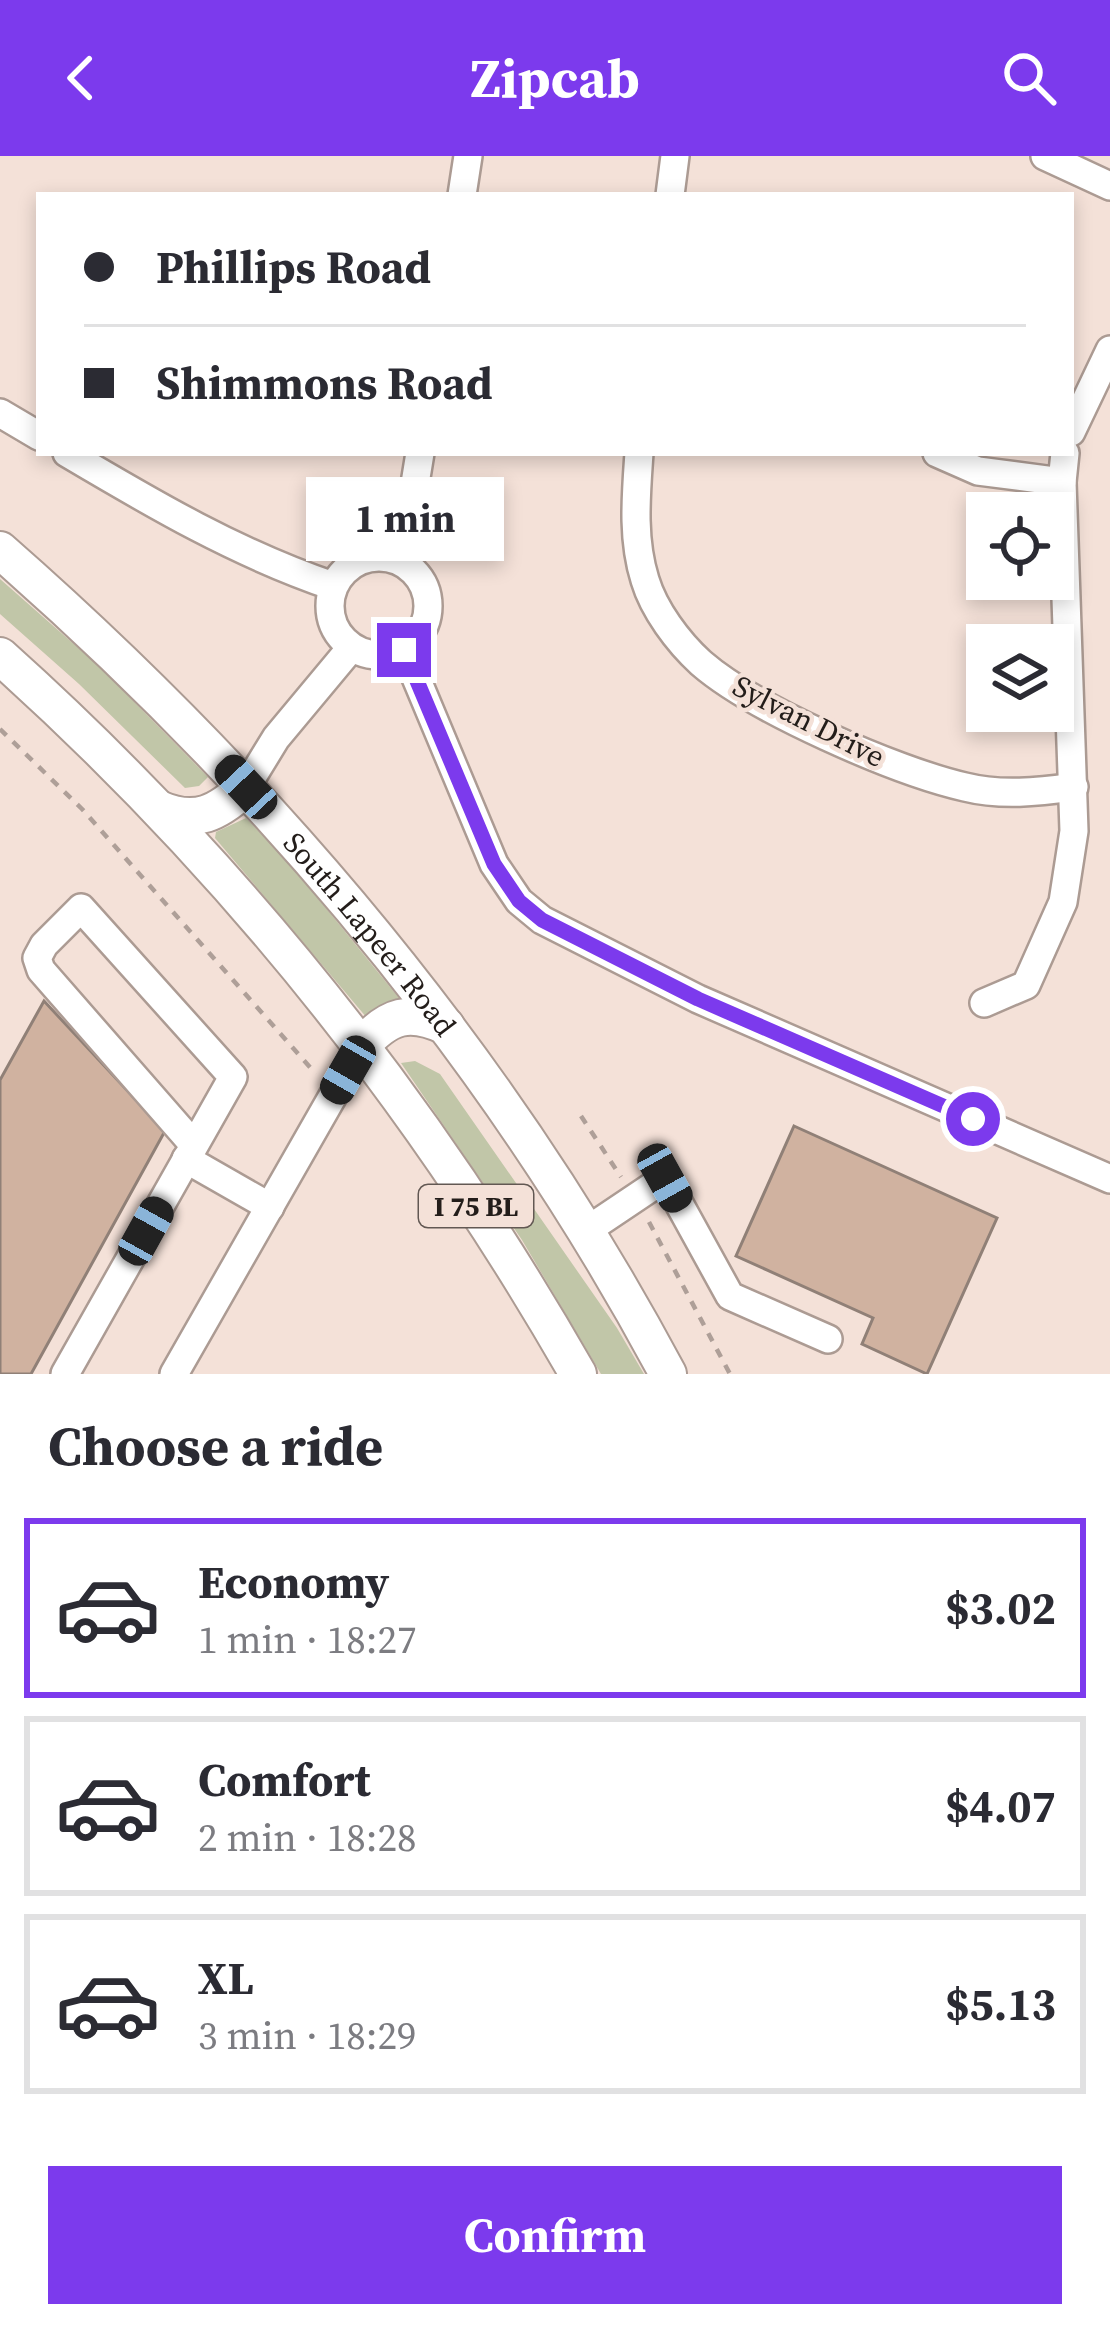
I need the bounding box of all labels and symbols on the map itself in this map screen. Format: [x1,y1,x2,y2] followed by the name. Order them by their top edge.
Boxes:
[305,476,503,560] callout: 1 min
[377,623,431,677] route end
[726,665,892,777] street label: Sylvan Drive
[208,748,284,826] car
[275,823,466,1044] street label: South Lapeer Road
[314,1030,382,1110] car
[946,1092,1000,1146] route start
[632,1138,698,1218] car
[419,1185,533,1227] road number: I 75 BL
[113,1191,179,1271] car

